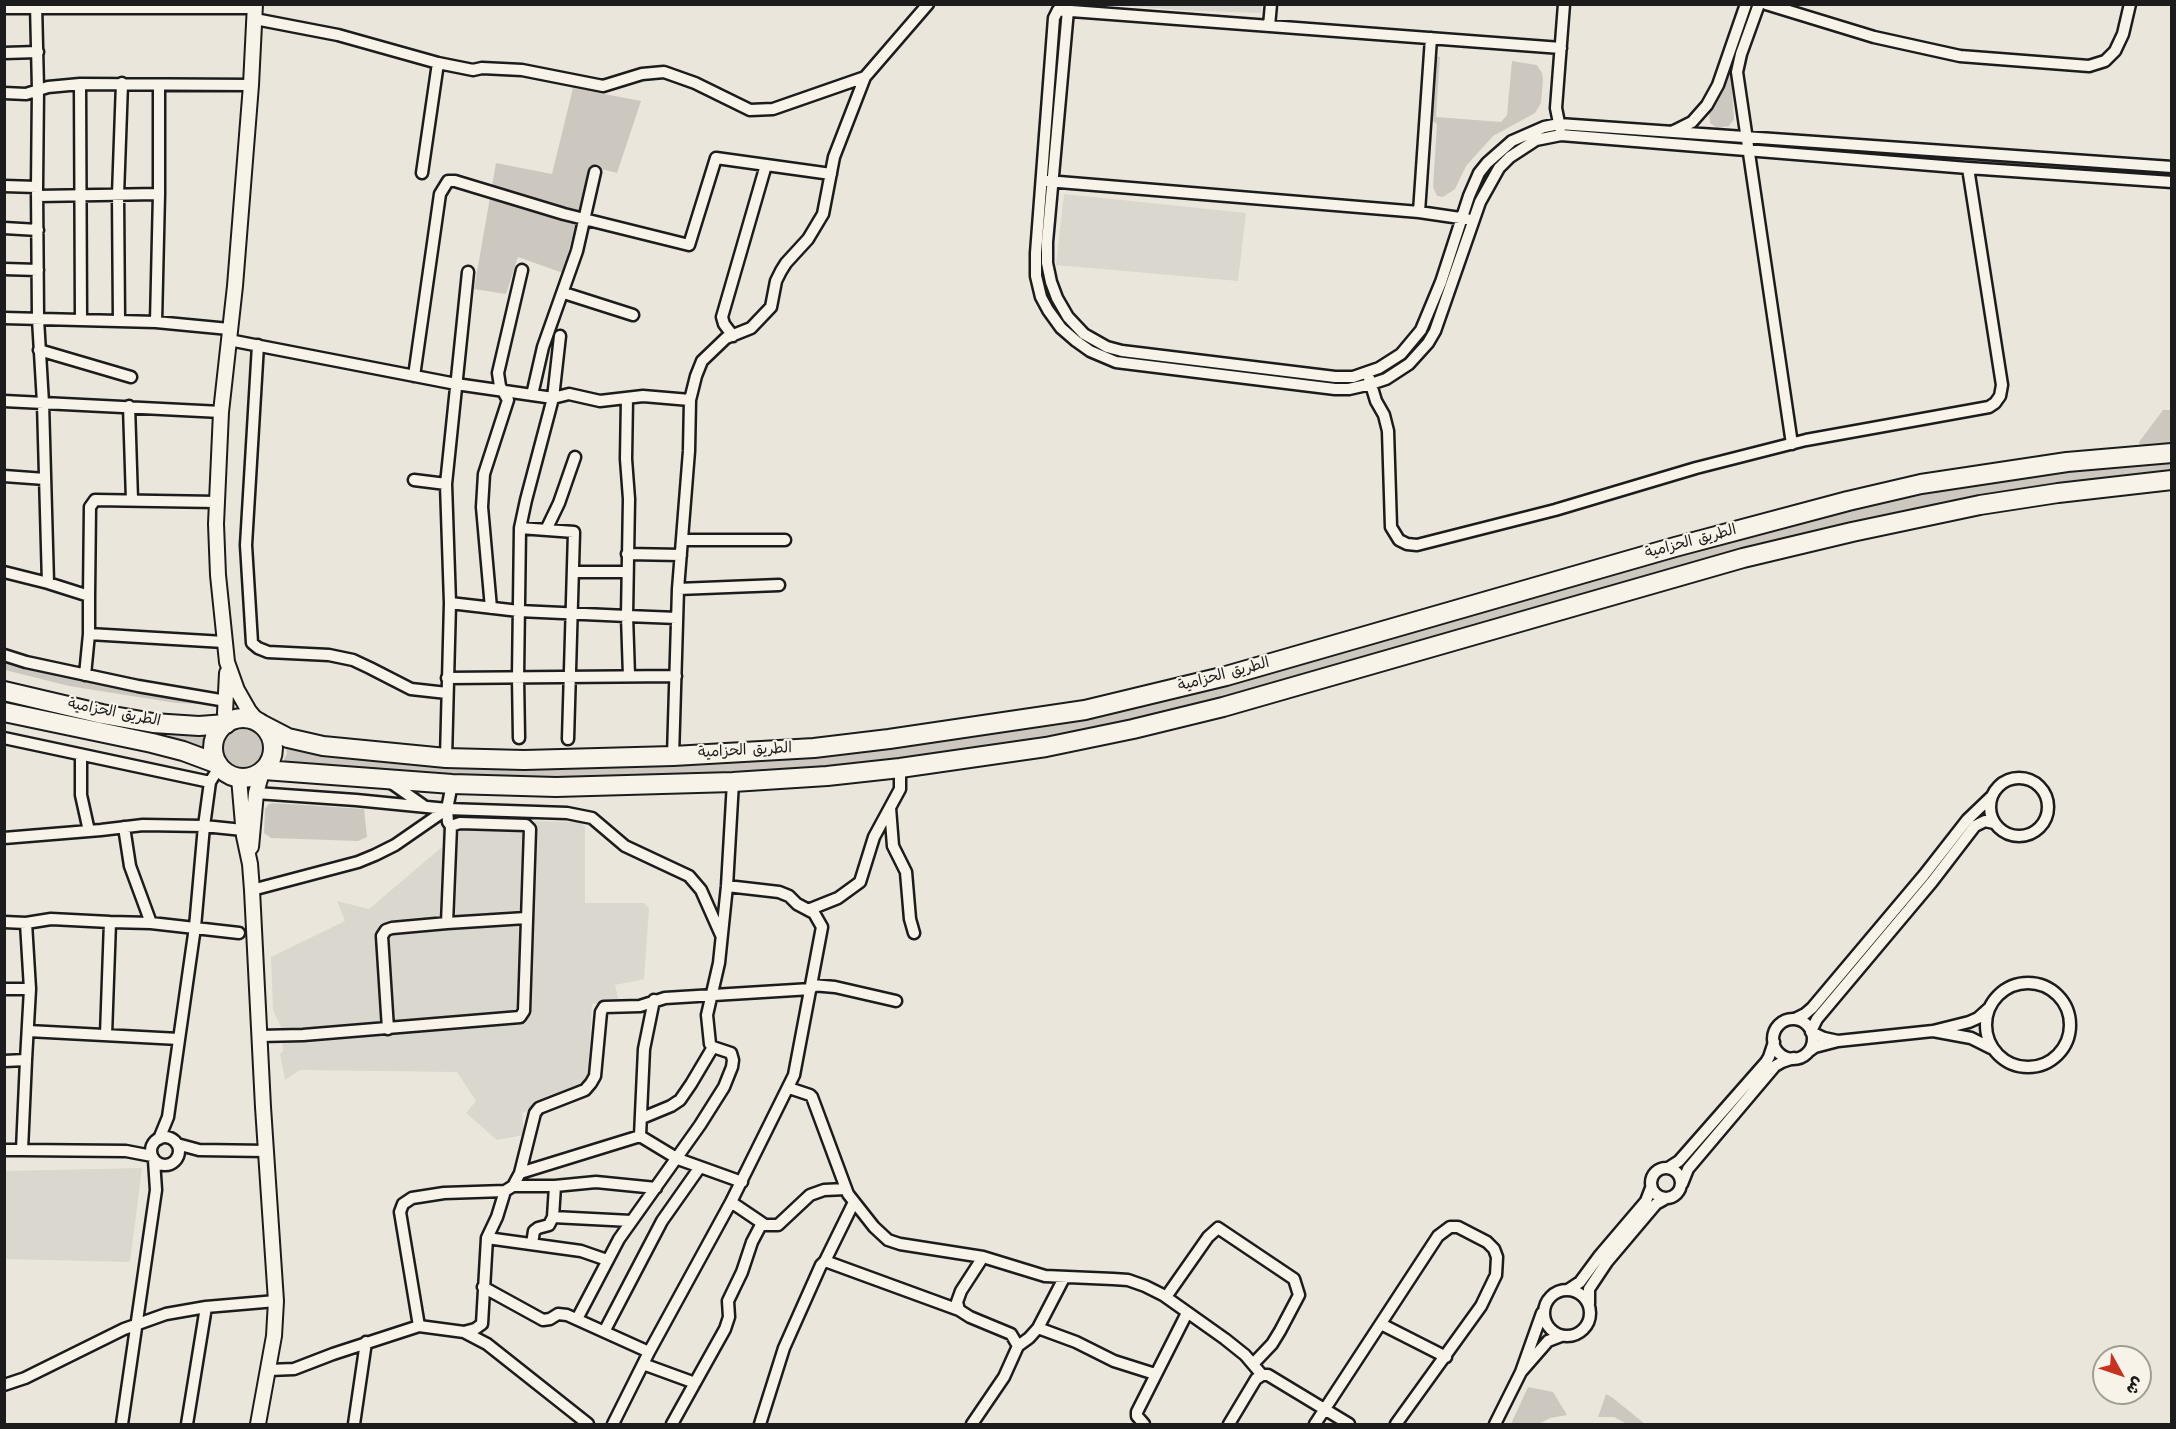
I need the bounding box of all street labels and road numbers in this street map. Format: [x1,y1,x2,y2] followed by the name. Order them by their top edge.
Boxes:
[1643,522,1739,564] street label: الطريق الحزامية
[1176,655,1272,697] street label: الطريق الحزامية
[66,696,162,732] street label: الطريق الحزامية
[698,741,792,763] street label: الطريق الحزامية

